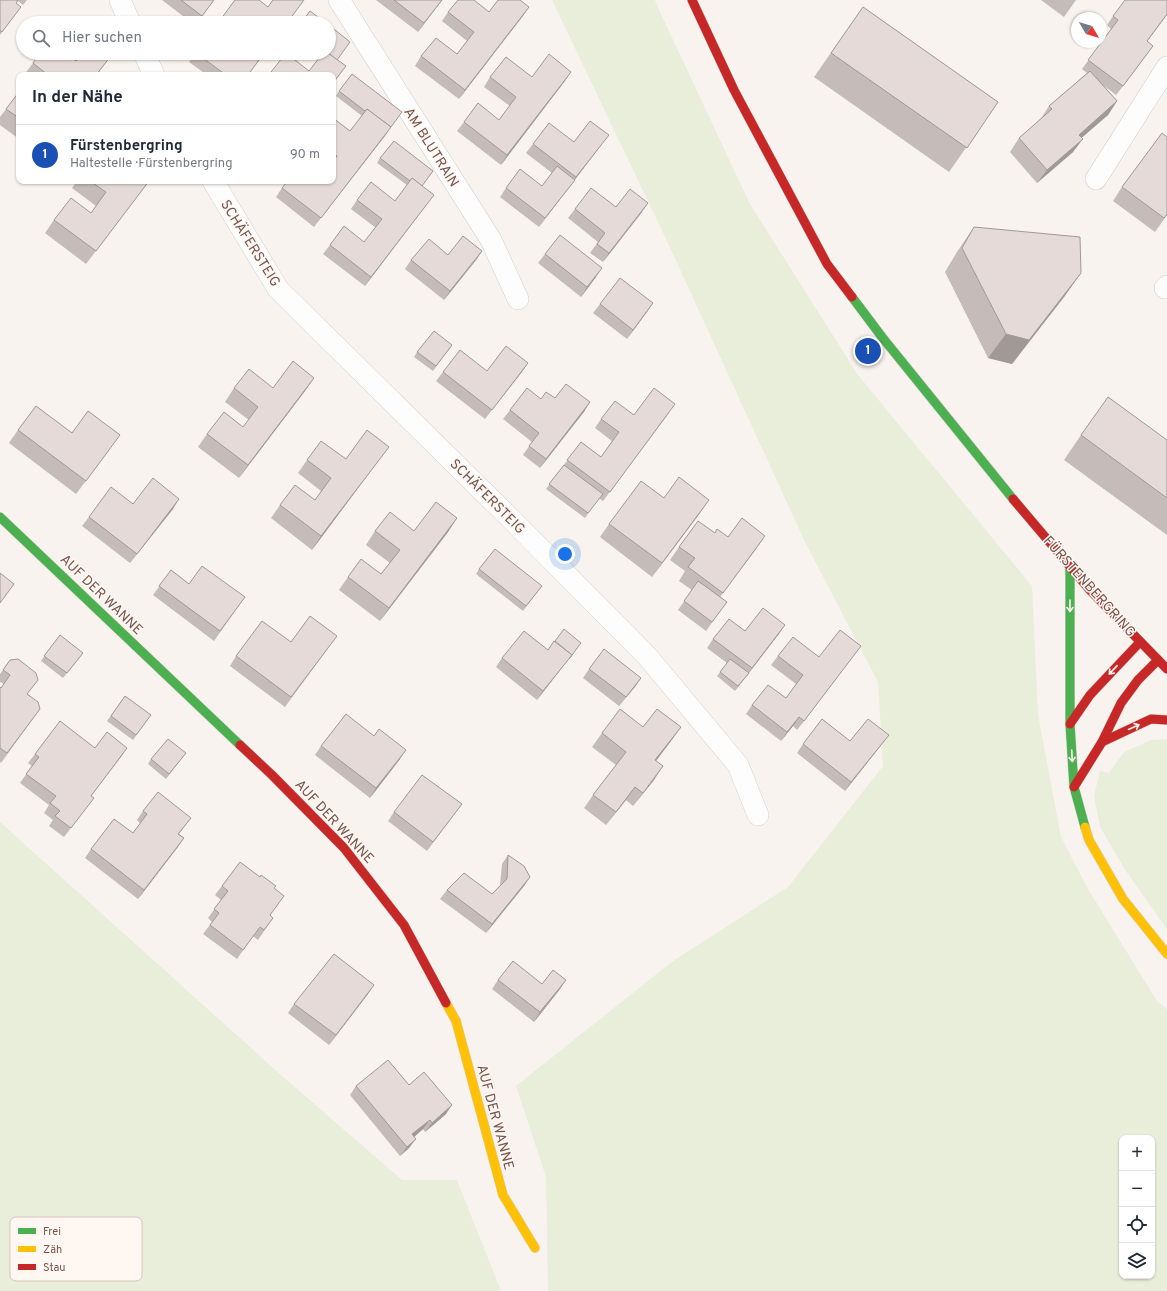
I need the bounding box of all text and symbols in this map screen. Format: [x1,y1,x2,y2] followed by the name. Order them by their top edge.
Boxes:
[1071,12,1107,48] north arrow
[16,16,336,60] search box
[30,27,52,49] icon: search
[62,29,142,48] text: Hier suchen
[32,87,123,109] text: In der Nähe
[400,105,462,191] street label: AM BLUTRAIN
[70,137,183,156] text: Fürstenbergring
[42,147,48,163] text: 1
[290,147,320,163] text: 90 m
[70,156,233,172] text: Haltestelle · Fürstenbergring
[216,197,284,290] street label: SCHÄFERSTEIG
[855,336,881,366] pin: 1
[446,455,529,538] street label: SCHÄFERSTEIG
[1039,532,1139,641] street label: FÜRSTENBERGRING
[555,544,575,564] your location
[56,551,146,639] street label: AUF DER WANNE
[1066,599,1074,612] one-way arrow
[1109,665,1118,676] one-way arrow
[1127,723,1139,730] one-way arrow
[1069,749,1076,762] one-way arrow
[291,777,377,867] street label: AUF DER WANNE
[472,1063,517,1172] street label: AUF DER WANNE
[1119,1135,1155,1279] map controls
[1119,1135,1155,1171] button: +
[1119,1171,1155,1207] button: −
[1119,1207,1155,1243] button: locate
[10,1217,142,1281] legend
[43,1225,61,1239] text: Frei
[43,1243,62,1257] text: Zäh
[1119,1243,1155,1279] button: layers
[43,1261,66,1275] text: Stau

